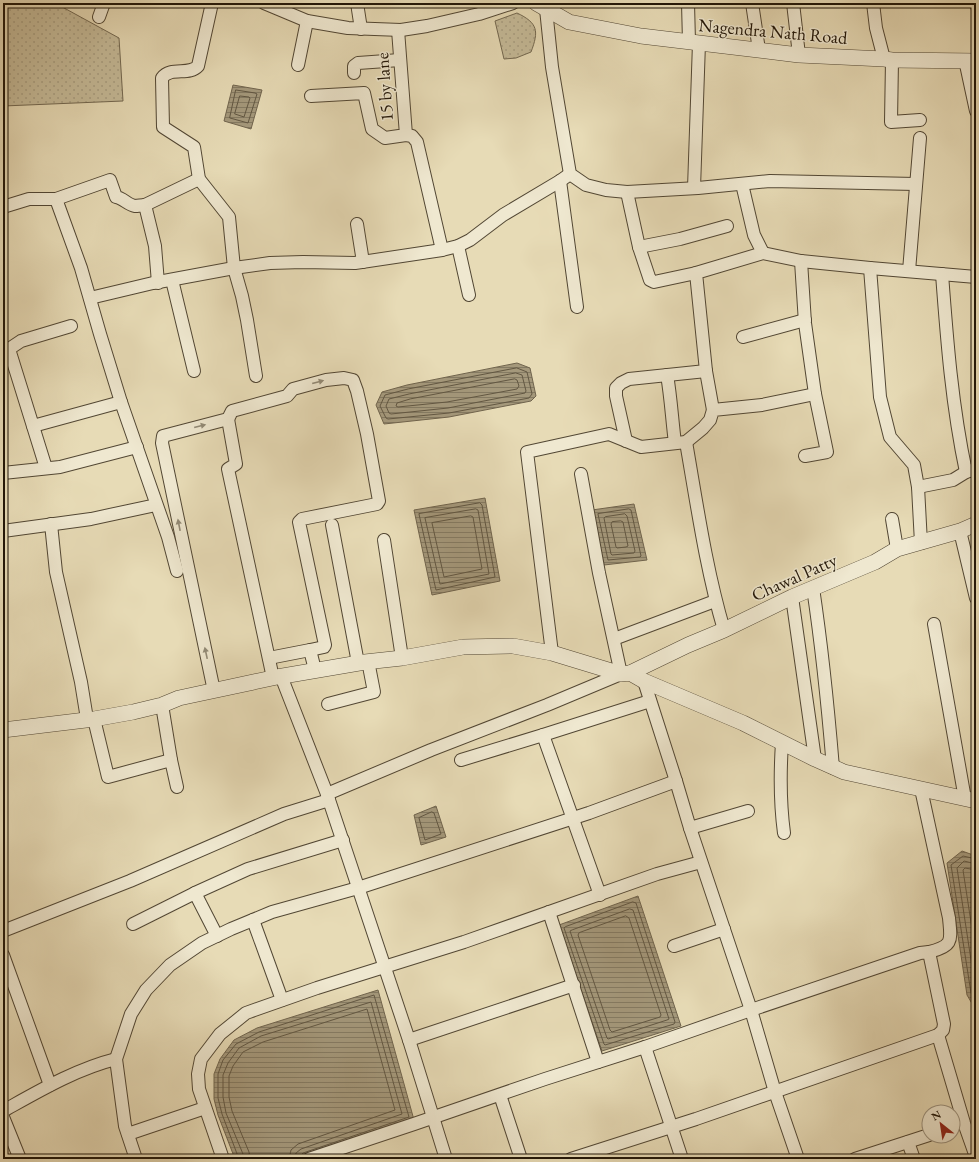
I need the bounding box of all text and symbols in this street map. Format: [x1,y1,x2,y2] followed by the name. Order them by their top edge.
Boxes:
[698,13,849,49] street label: Nagendra Nath Road
[370,52,398,122] street label: 15 by lane
[312,379,325,385] one-way arrow
[194,422,206,428] one-way arrow
[176,519,182,532] one-way arrow
[748,548,841,606] street label: Chawal Patty
[202,647,208,659] one-way arrow
[921,1104,961,1144] north arrow
[929,1107,943,1124] text: N

